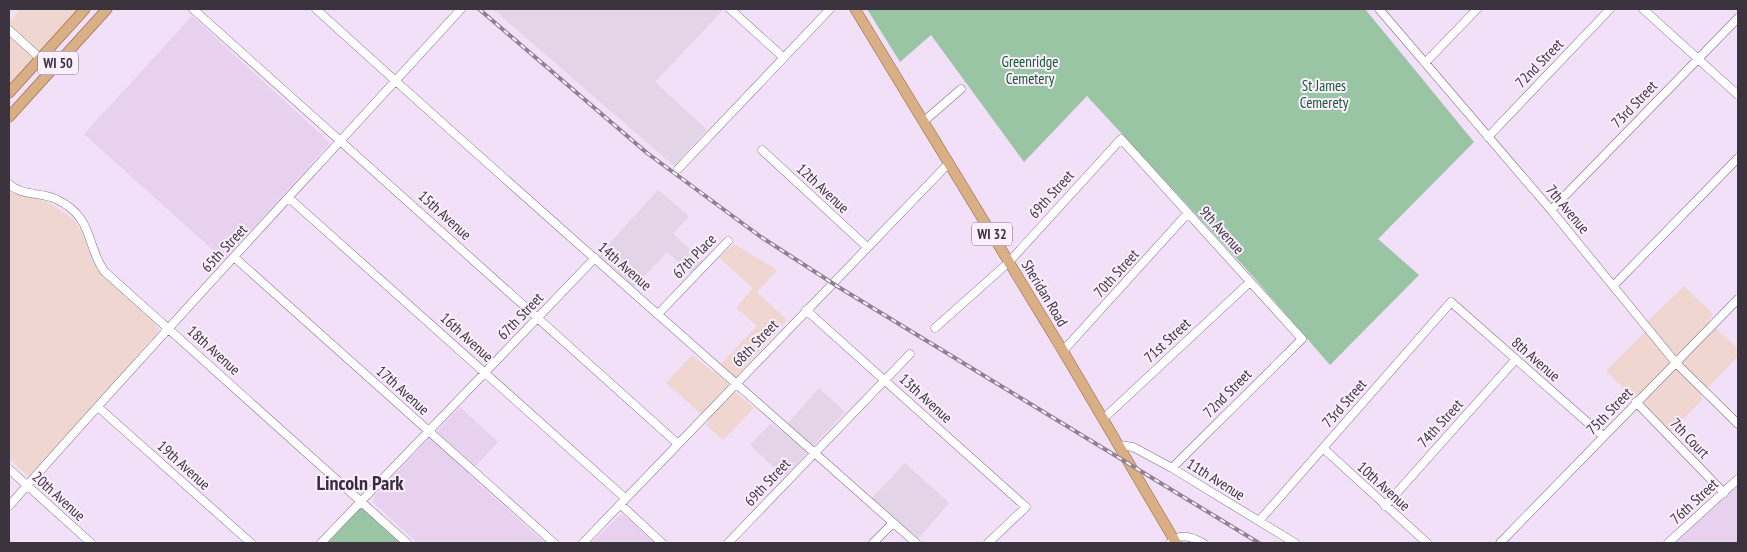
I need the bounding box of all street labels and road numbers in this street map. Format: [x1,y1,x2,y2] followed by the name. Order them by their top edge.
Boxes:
[1511,35,1567,91] street label: 72nd Street
[38,52,78,74] road number: WI 50
[1607,76,1661,132] street label: 73rd Street
[793,159,853,217] street label: 12th Avenue
[1024,166,1078,222] street label: 69th Street
[1542,181,1594,237] street label: 7th Avenue
[415,186,475,244] street label: 15th Avenue
[1195,202,1249,258] street label: 9th Avenue
[197,220,251,276] street label: 65th Street
[972,222,1012,245] road number: WI 32
[668,230,720,282] street label: 67th Place
[594,238,656,294] street label: 14th Avenue
[1089,245,1143,301] street label: 70th Street
[1018,256,1072,330] street label: Sheridan Road
[493,288,547,344] street label: 67th Street
[437,308,497,366] street label: 16th Avenue
[1140,314,1194,366] street label: 71st Street
[728,315,782,371] street label: 68th Street
[184,321,244,379] street label: 18th Avenue
[1508,333,1564,385] street label: 8th Avenue
[373,361,433,419] street label: 17th Avenue
[1199,365,1255,421] street label: 72nd Street
[896,369,956,427] street label: 13th Avenue
[1318,375,1370,431] street label: 73rd Street
[1582,383,1636,439] street label: 75th Street
[1413,395,1467,451] street label: 74th Street
[1666,414,1714,462] street label: 7th Court
[154,436,214,494] street label: 19th Avenue
[740,454,794,510] street label: 69th Street
[1183,454,1249,504] street label: 11th Avenue
[1354,457,1414,515] street label: 10th Avenue
[29,467,89,525] street label: 20th Avenue
[1666,474,1722,528] street label: 76th Street

